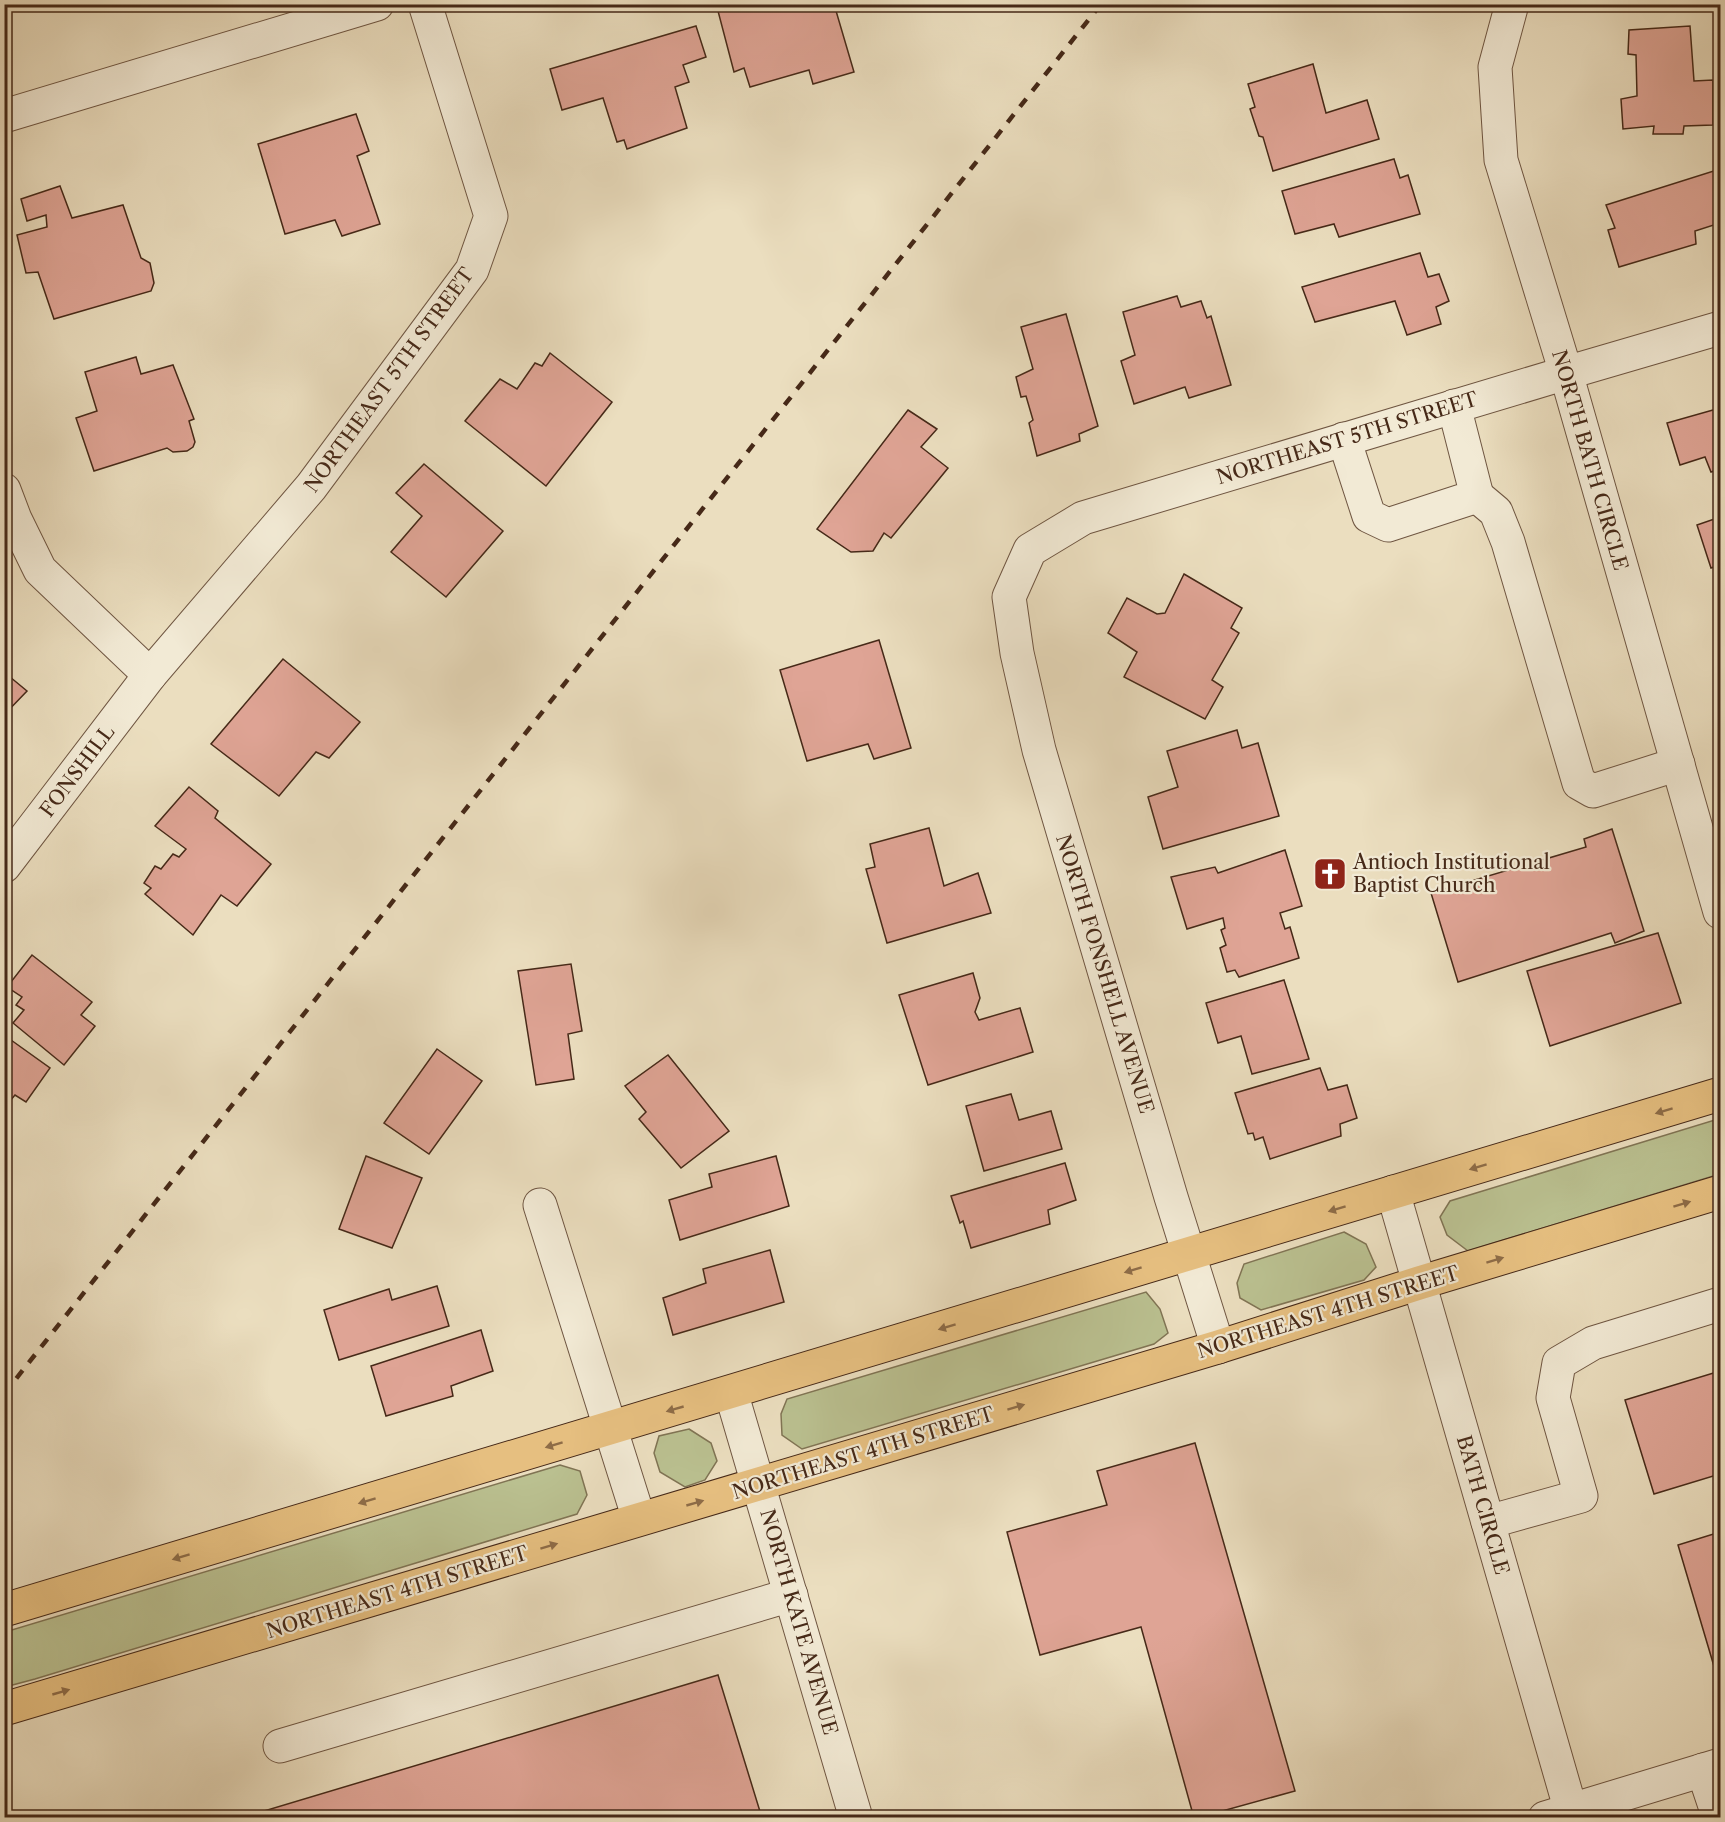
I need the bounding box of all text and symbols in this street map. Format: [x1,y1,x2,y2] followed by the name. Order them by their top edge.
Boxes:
[299,263,479,497] street label: NORTHEAST 5TH STREET
[1547,347,1633,573] street label: NORTH BATH CIRCLE
[1213,387,1481,489] street label: NORTHEAST 5TH STREET
[35,720,119,822] street label: FONSHILL
[1051,832,1159,1116] street label: NORTH FONSHELL AVENUE
[1352,850,1550,897] place label: Antioch Institutional Baptist Church
[1312,856,1348,892] church icon: Antioch Institutional Baptist Church
[1655,1107,1673,1116] one-way arrow
[1468,1163,1486,1172] one-way arrow
[1673,1199,1691,1208] one-way arrow
[1328,1205,1346,1214] one-way arrow
[1486,1255,1504,1264] one-way arrow
[1194,1261,1462,1363] street label: NORTHEAST 4TH STREET
[1124,1266,1142,1275] one-way arrow
[938,1323,956,1332] one-way arrow
[729,1402,997,1504] street label: NORTHEAST 4TH STREET
[1007,1402,1025,1411] one-way arrow
[666,1405,684,1414] one-way arrow
[1452,1432,1514,1578] street label: BATH CIRCLE
[545,1441,563,1450] one-way arrow
[358,1497,376,1506] one-way arrow
[686,1498,704,1507] one-way arrow
[755,1506,843,1738] street label: NORTH KATE AVENUE
[263,1541,531,1643] street label: NORTHEAST 4TH STREET
[540,1541,558,1550] one-way arrow
[171,1553,189,1562] one-way arrow
[52,1687,70,1696] one-way arrow

